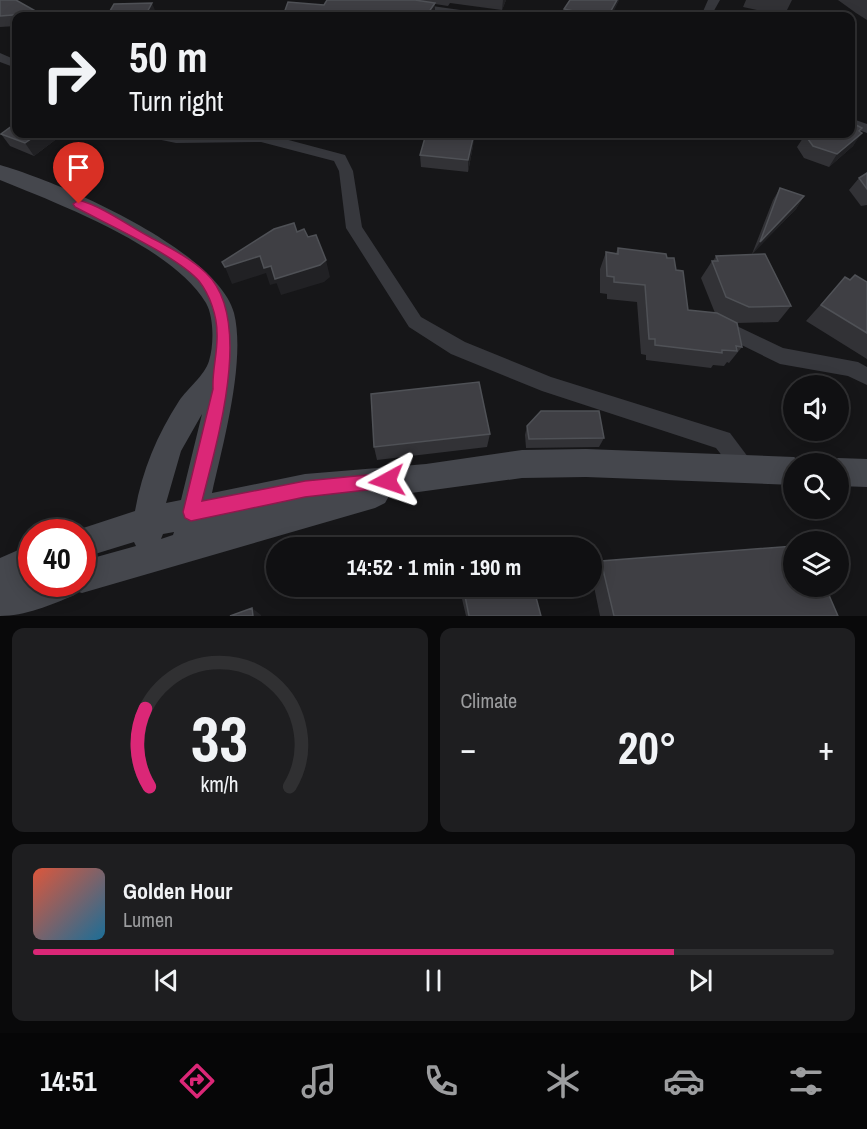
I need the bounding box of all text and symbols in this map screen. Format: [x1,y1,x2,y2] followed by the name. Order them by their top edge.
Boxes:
[129,29,208,85] text: 50 m
[30,36,108,114] icon: right
[129,83,223,119] text: Turn right
[53,142,104,204] pin
[62,151,95,184] icon: arrive
[783,375,849,597] map controls
[783,375,849,441] button: sound
[355,449,419,513] position arrow
[783,453,849,519] button: search
[18,519,96,597] speed limit sign: 40
[783,531,849,597] button: layers
[347,552,521,582] text: 14:52 · 1 min · 190 m
[461,687,517,714] text: Climate
[191,696,248,780] text: 33
[618,717,677,778] text: 20°
[461,726,476,770] text: −
[818,726,834,770] text: +
[201,770,239,799] text: km/h
[123,876,232,906] text: Golden Hour
[123,906,173,933] text: Lumen
[150,964,183,997] icon: previous
[417,964,450,997] icon: pause
[684,964,717,997] icon: next
[176,1060,218,1102] icon: directions
[298,1060,340,1102] icon: music
[420,1060,462,1102] icon: phone
[542,1060,584,1102] icon: climate
[663,1060,705,1102] icon: car
[785,1060,827,1102] icon: filters
[40,1063,97,1099] text: 14:51

